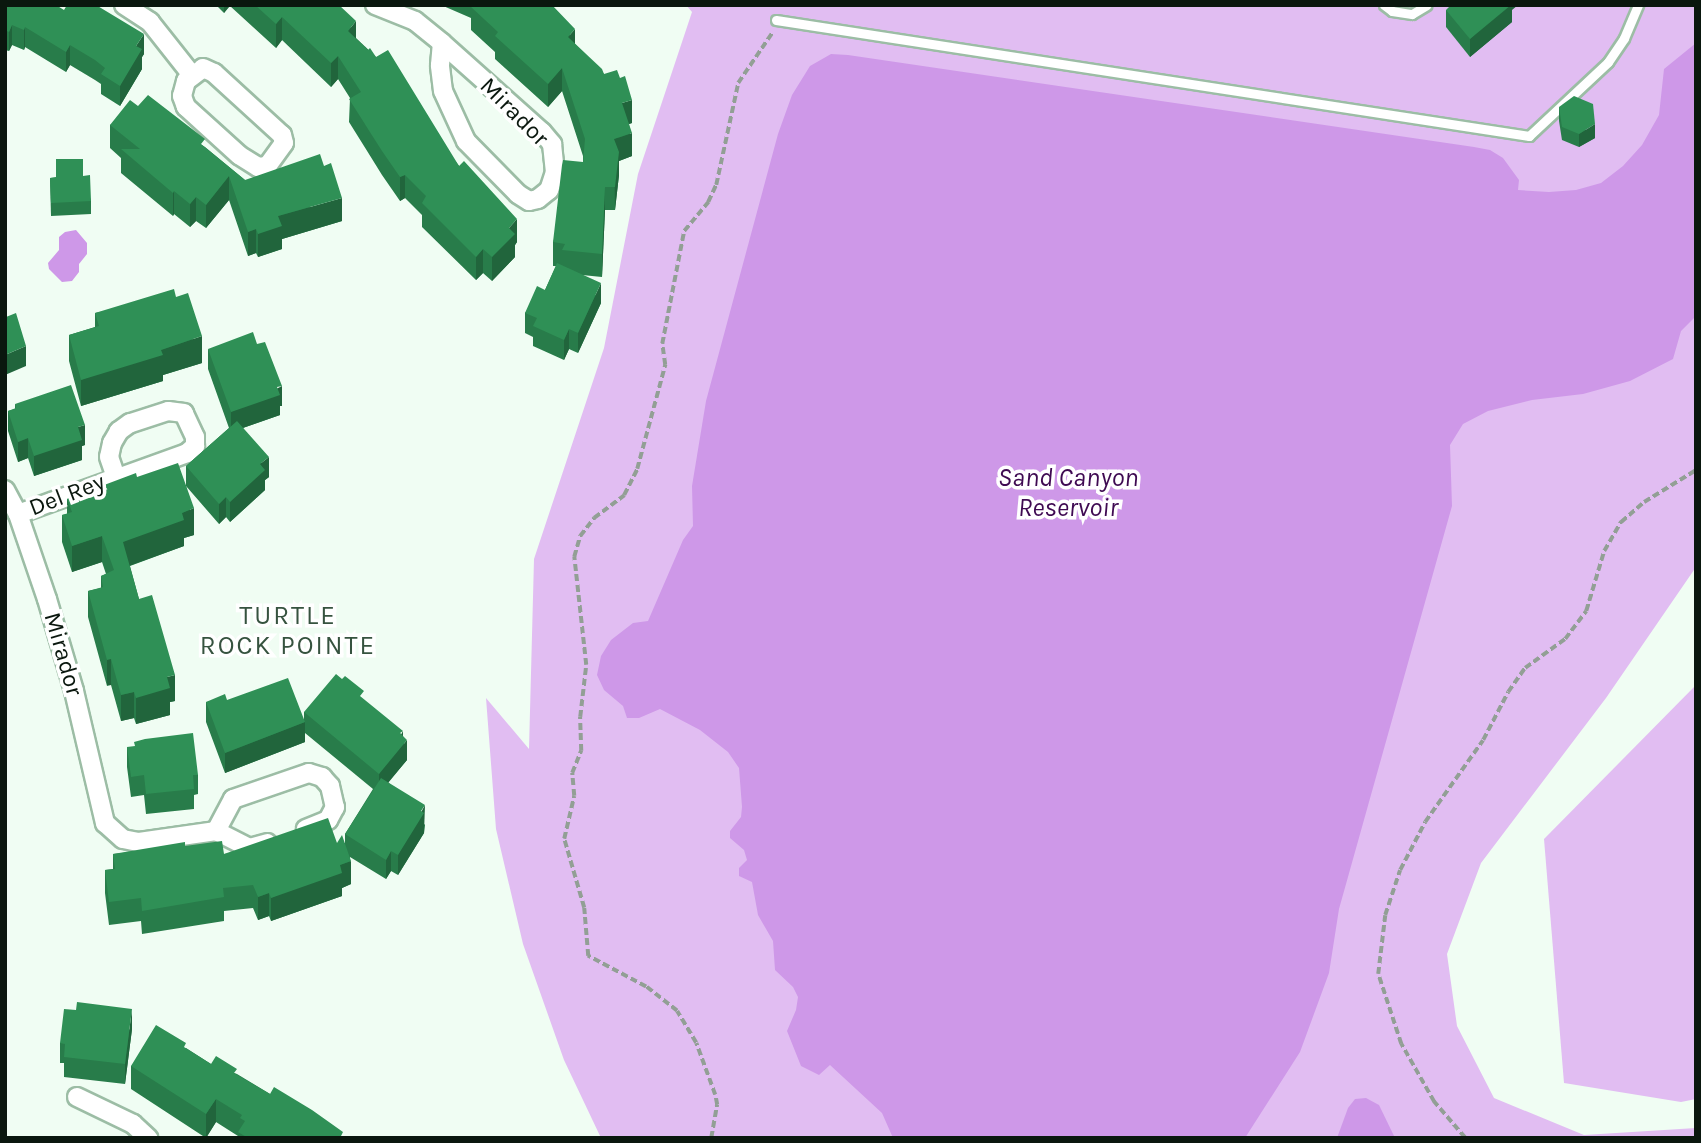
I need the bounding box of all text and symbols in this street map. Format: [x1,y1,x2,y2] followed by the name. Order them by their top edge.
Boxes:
[474,72,554,152] street label: Mirador
[998,462,1138,524] water label: Sand Canyon Reservoir
[25,467,109,523] street label: Del Rey
[201,600,375,662] district label: TURTLE ROCK POINTE
[37,609,89,699] street label: Mirador

